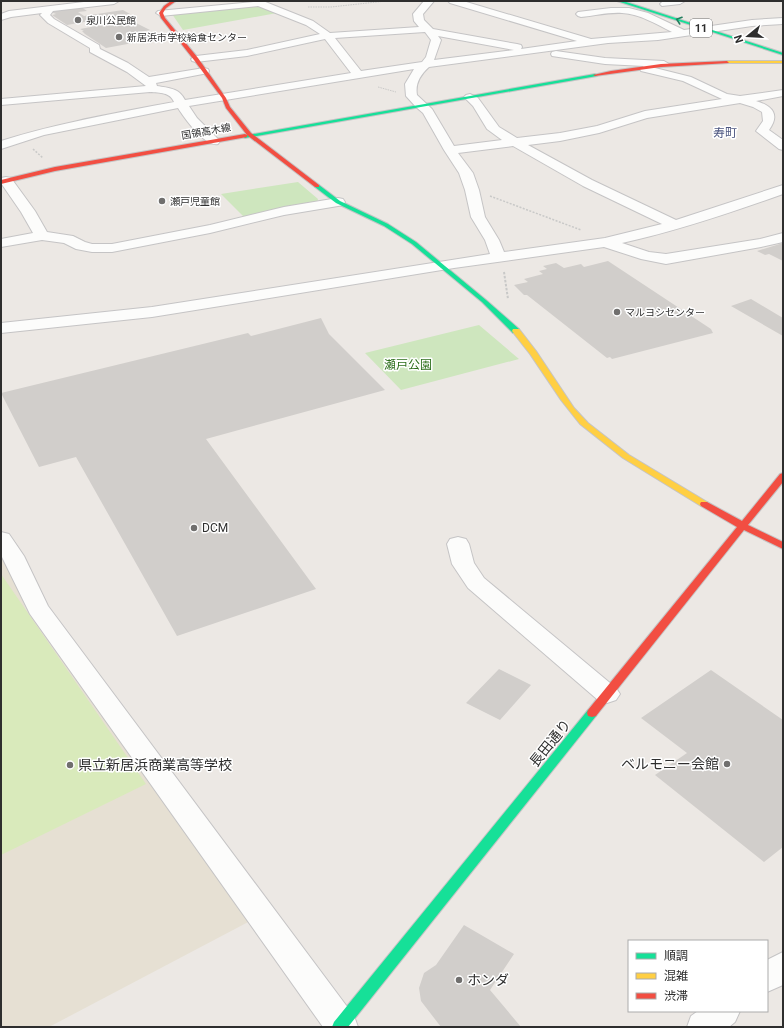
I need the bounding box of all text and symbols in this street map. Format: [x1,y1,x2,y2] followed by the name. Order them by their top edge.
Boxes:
[73,15,83,25] marker: 泉川公民館
[86,15,136,26] place label: 泉川公民館
[728,16,768,56] north arrow
[676,17,683,25] one-way arrow
[690,19,712,37] road number: 11
[114,32,124,42] marker: 新居浜市学校給食センター
[127,32,247,43] place label: 新居浜市学校給食センター
[732,33,746,45] text: N
[181,122,232,141] street label: 国領高木線
[713,126,737,140] district label: 寿町
[157,196,167,206] marker: 瀬戸児童館
[170,196,220,207] place label: 瀬戸児童館
[612,307,622,317] marker: マルヨシセンター
[625,307,705,318] place label: マルヨシセンター
[384,358,432,372] park label: 瀬戸公園
[202,521,228,535] place label: DCM
[189,523,199,533] marker: DCM
[526,716,574,770] street label: 長田通り
[621,756,719,772] place label: ベルモニー会館
[78,757,232,773] place label: 県立新居浜商業高等学校
[722,759,732,769] marker: ベルモニー会館
[65,760,75,770] marker: 県立新居浜商業高等学校
[628,940,768,1012] legend
[664,949,688,963] text: 順調
[664,969,688,983] text: 混雑
[467,972,509,988] place label: ホンダ
[454,975,464,985] marker: ホンダ
[664,989,688,1003] text: 渋滞

